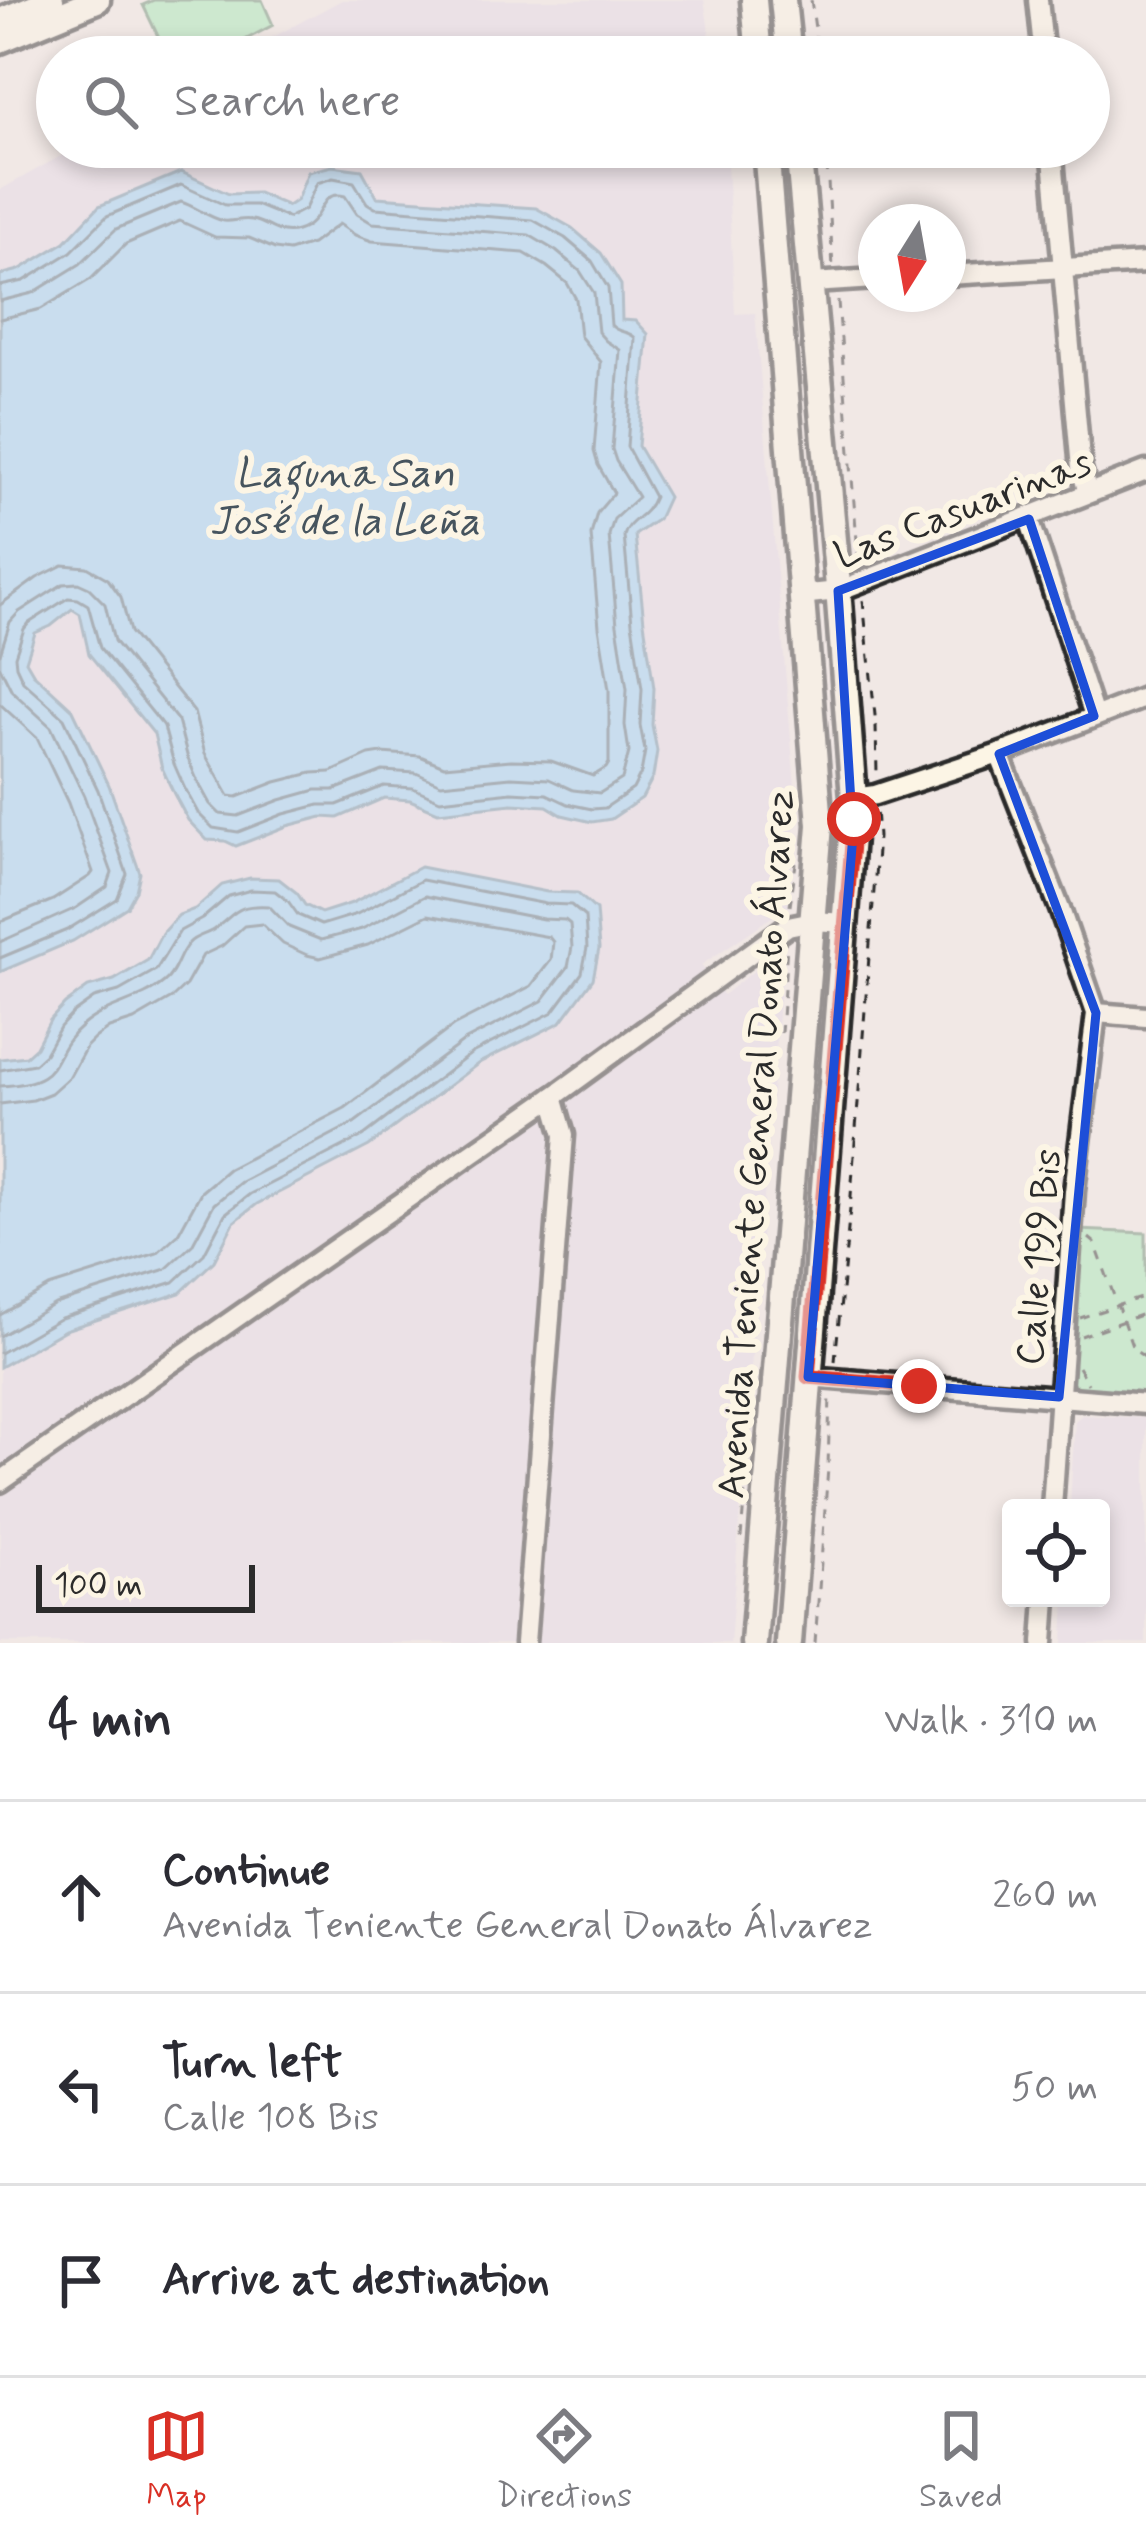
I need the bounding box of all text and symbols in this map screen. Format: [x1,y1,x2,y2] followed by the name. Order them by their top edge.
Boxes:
[36,36,1110,168] search box
[78,69,144,135] icon: search
[174,73,401,132] text: Search here
[858,204,966,312] north arrow
[828,438,1099,583] street label: Las Casuarinas
[210,447,480,550] water label: Laguna San José de la Leña
[707,788,808,1500] street label: Avenida Teniente General Donato Álvarez
[827,792,881,846] route start
[1006,1147,1075,1368] street label: Calle 199 Bis
[892,1359,946,1413] route end
[1002,1499,1110,1607] map controls
[1002,1499,1110,1607] button: locate
[36,1559,255,1612] scale bar
[54,1564,143,1608] text: 100 m
[48,1688,172,1754] text: 4 min
[884,1696,1098,1747] text: Walk · 310 m
[162,1842,330,1901] text: Continue
[48,1864,114,1930] icon: ahead
[992,1871,1098,1922] text: 260 m
[162,1901,872,1952] text: Avenida Teniente General Donato Álvarez
[162,2034,342,2093] text: Turn left
[48,2056,114,2122] icon: left
[1011,2063,1098,2114] text: 50 m
[162,2093,379,2144] text: Calle 108 Bis
[48,2248,114,2314] icon: arrive
[162,2251,550,2310] text: Arrive at destination
[143,2403,209,2519] tab: Map
[496,2403,632,2519] tab: Directions
[919,2403,1003,2519] tab: Saved

